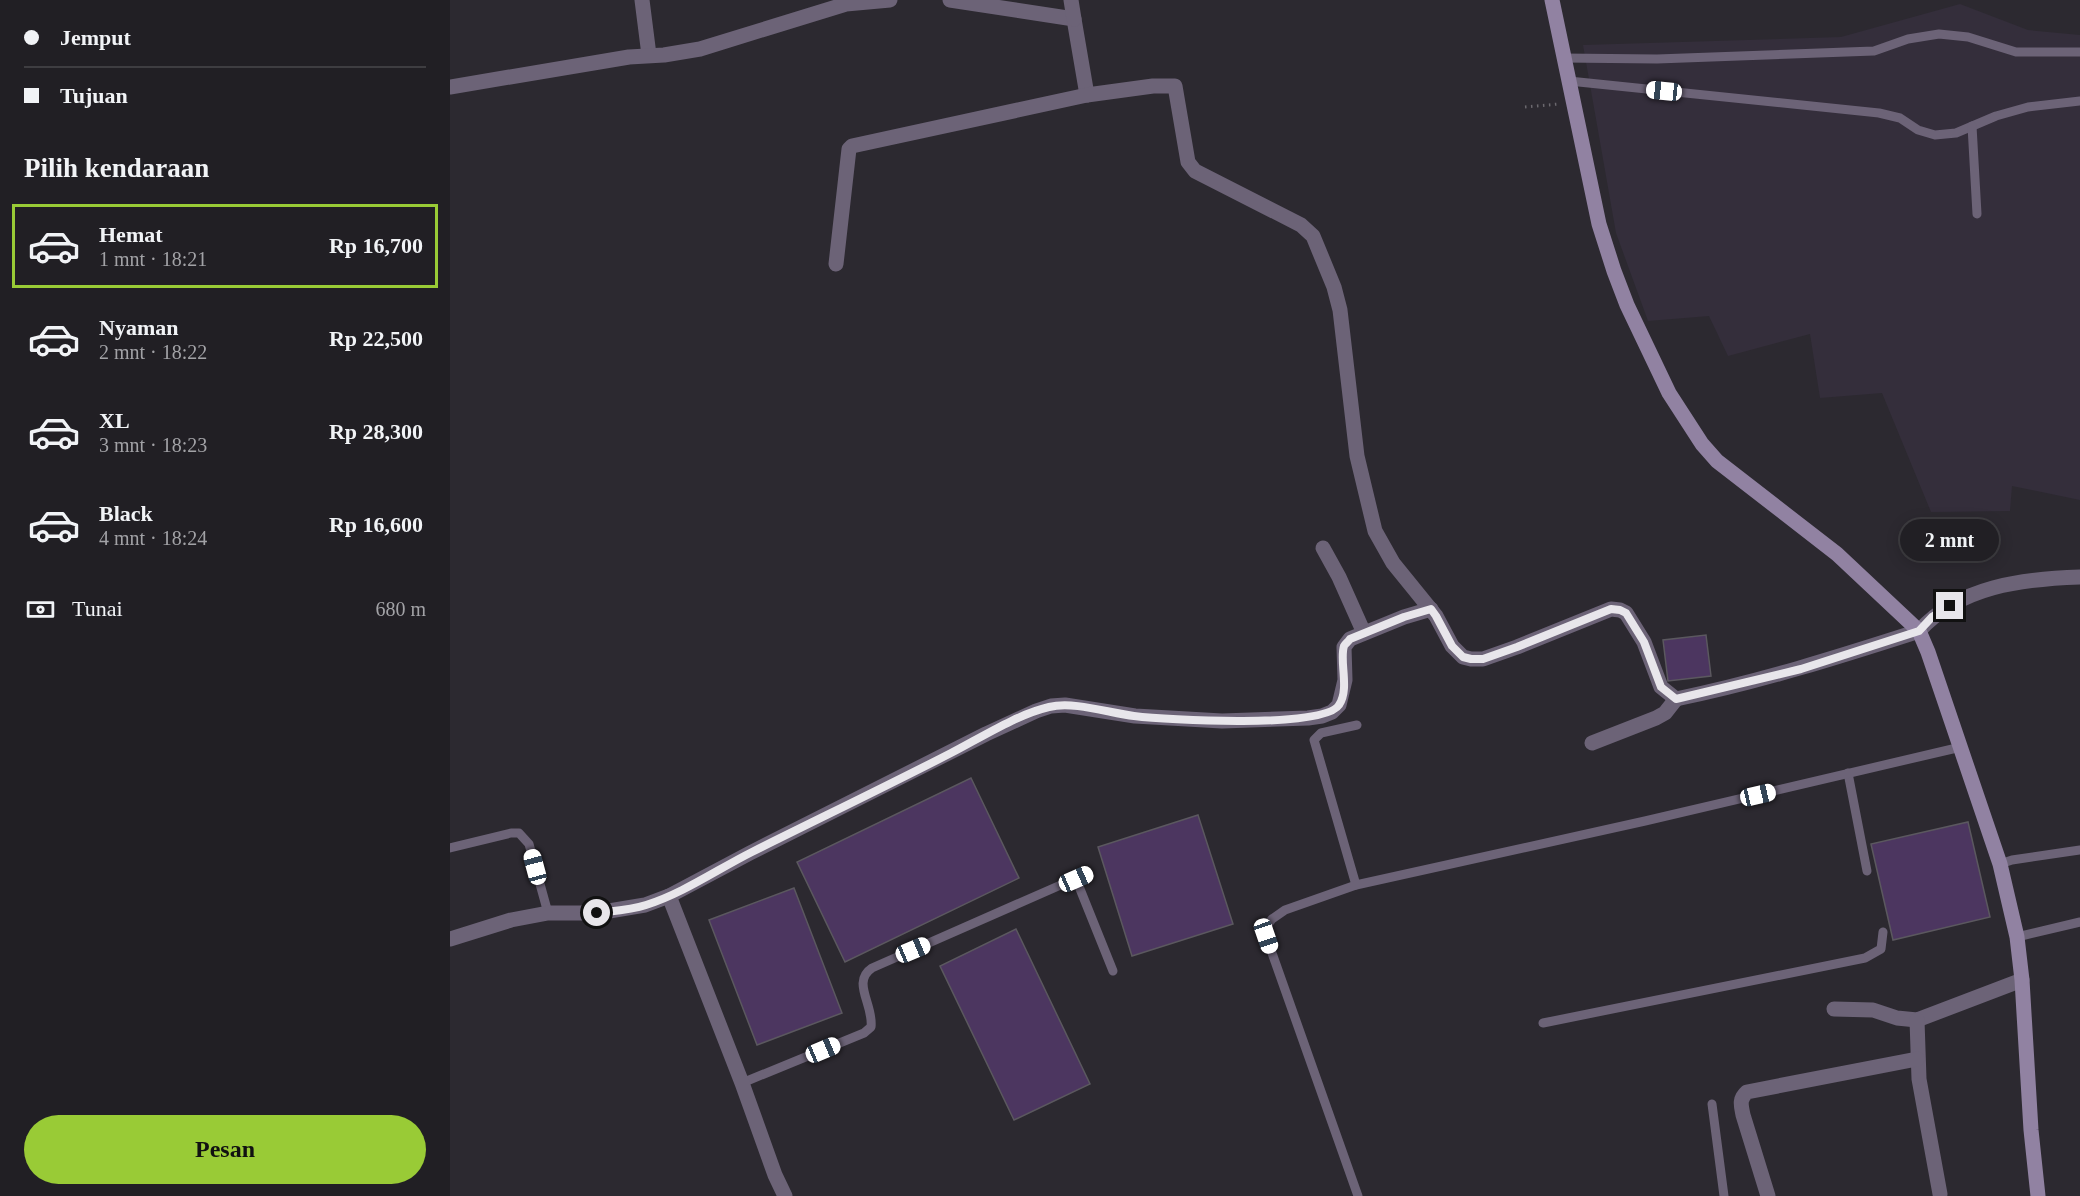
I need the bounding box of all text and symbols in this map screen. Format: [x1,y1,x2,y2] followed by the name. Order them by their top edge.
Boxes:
[60,25,131,50] text: Jemput
[1645,80,1683,102] car
[60,83,128,108] text: Tujuan
[24,153,209,183] text: Pilih kendaraan
[27,219,81,273] icon: car
[99,222,163,247] text: Hemat
[329,233,423,258] text: Rp 16,700
[99,248,207,270] text: 1 mnt · 18:21
[27,312,81,366] icon: car
[99,315,178,340] text: Nyaman
[329,326,423,351] text: Rp 22,500
[99,341,207,363] text: 2 mnt · 18:22
[27,405,81,459] icon: car
[99,408,130,433] text: XL
[329,419,423,444] text: Rp 28,300
[99,434,207,456] text: 3 mnt · 18:23
[27,498,81,552] icon: car
[99,501,153,526] text: Black
[329,512,423,537] text: Rp 16,600
[1900,519,2000,561] callout: 2 mnt
[99,527,207,549] text: 4 mnt · 18:24
[1925,529,1974,551] text: 2 mnt
[1936,592,1963,619] route end
[24,593,57,626] icon: cash
[72,596,123,621] text: Tunai
[375,598,426,620] text: 680 m
[1738,782,1778,808] car
[522,847,548,887] car
[1056,863,1096,895] car
[583,899,610,926] route start
[1252,916,1280,956] car
[893,935,933,965] car
[803,1035,843,1065] car
[24,1115,426,1184] button: Pesan

